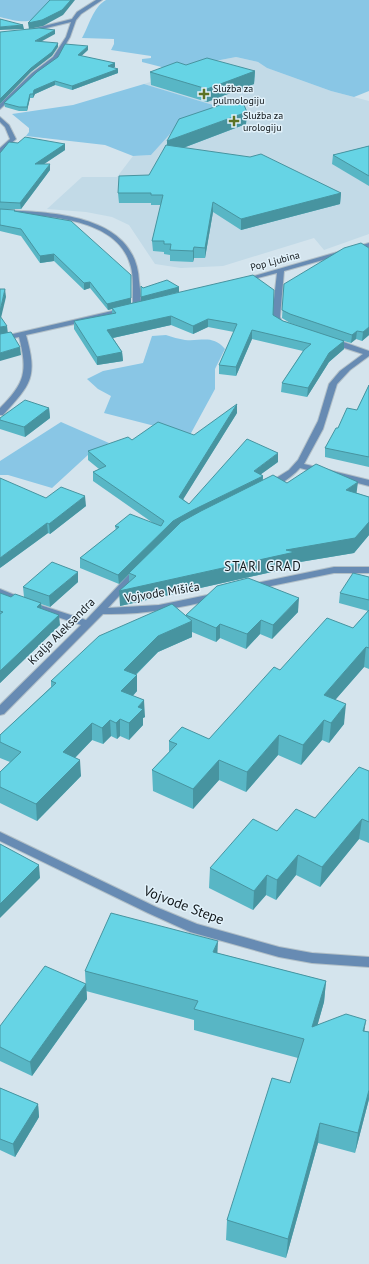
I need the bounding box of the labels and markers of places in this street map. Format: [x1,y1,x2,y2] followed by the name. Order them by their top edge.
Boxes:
[213,82,265,107] place label: Služba za pulmologiju
[198,88,210,100] marker: Služba za pulmologiju
[243,109,283,134] place label: Služba za urologiju
[228,115,240,127] marker: Služba za urologiju

